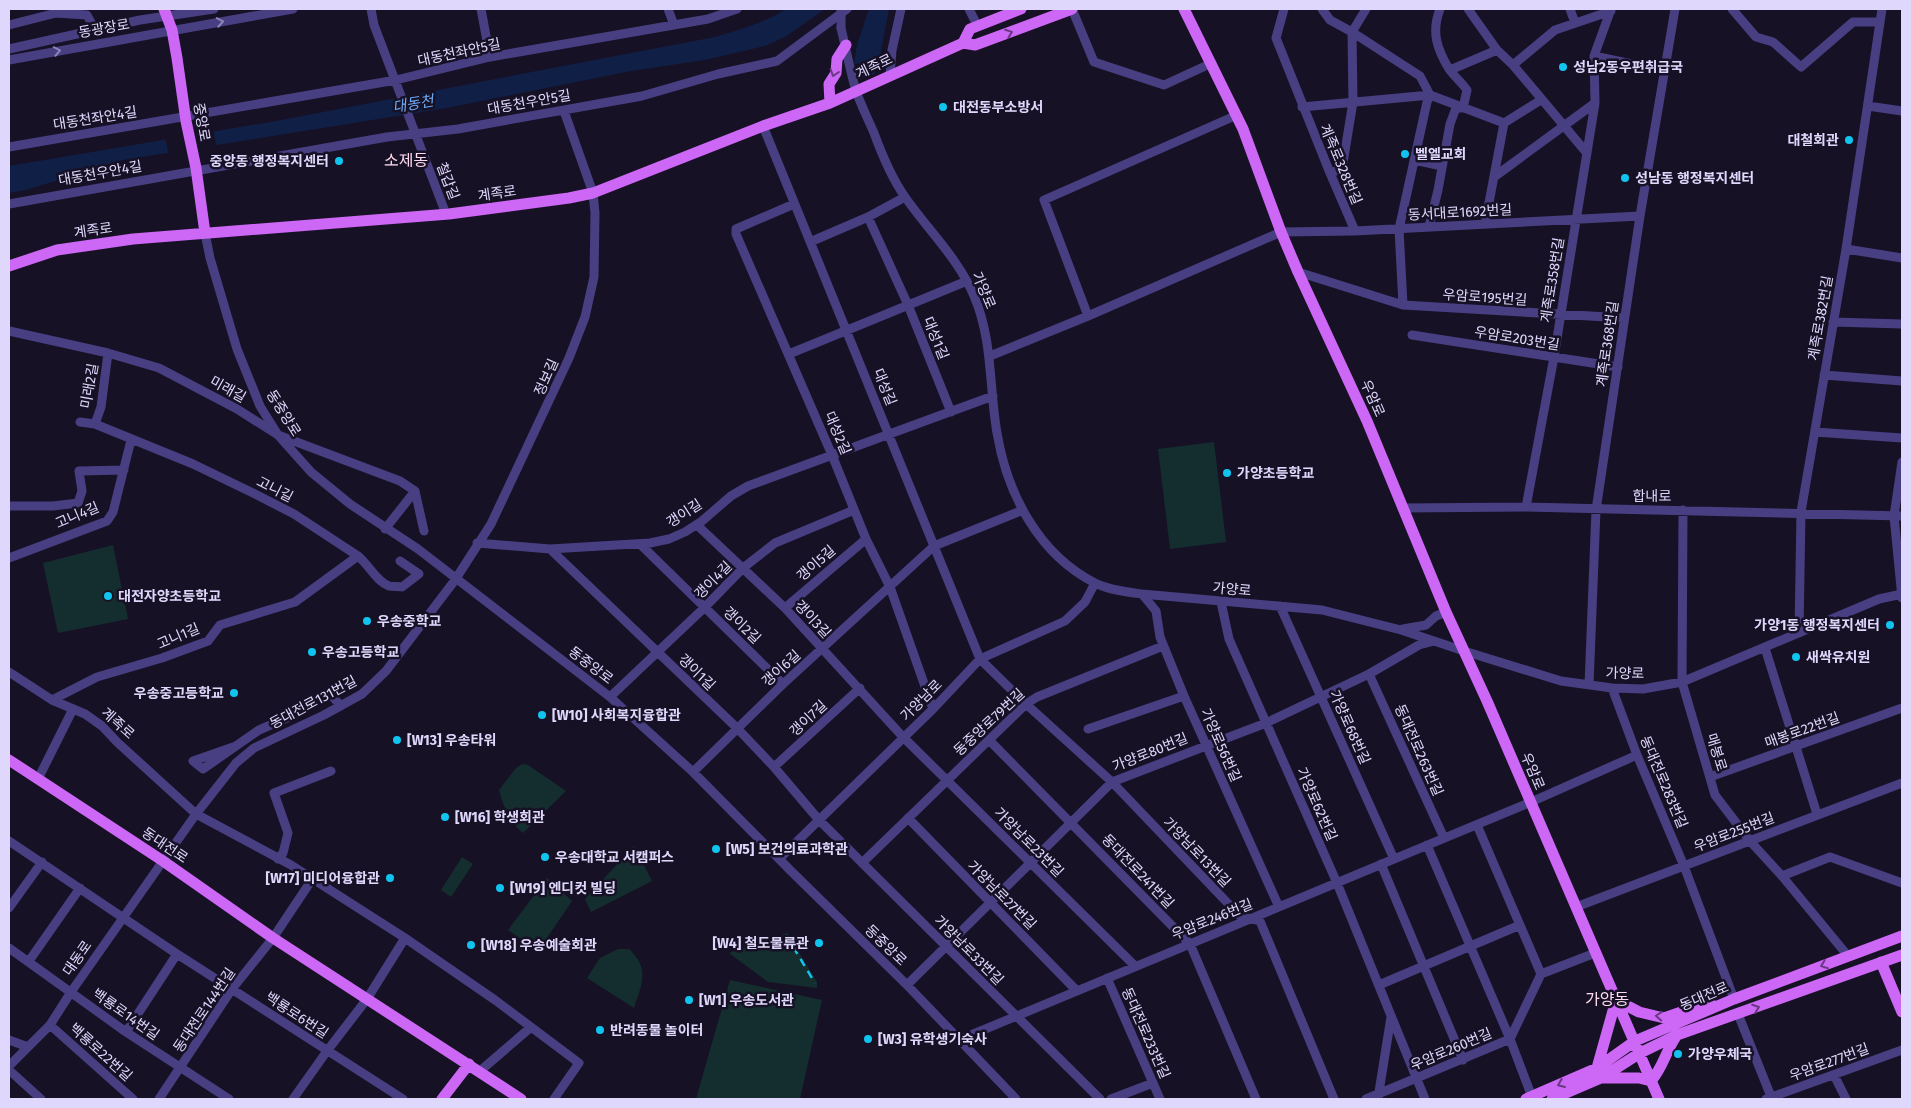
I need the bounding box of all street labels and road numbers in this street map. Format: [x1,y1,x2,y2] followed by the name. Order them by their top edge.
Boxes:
[77,16,131,41] street label: 동광장로
[416,35,502,70] street label: 대동천좌안5길
[853,50,895,83] street label: 계족로
[486,87,572,118] street label: 대동천우안5길
[190,102,213,143] street label: 중앙로
[52,103,138,134] street label: 대동천좌안4길
[1316,121,1365,207] street label: 계족로328번길
[57,158,143,189] street label: 대동천우안4길
[433,160,462,202] street label: 철갑길
[477,182,518,205] street label: 계족로
[1407,201,1513,224] street label: 동서대로1692번길
[73,219,114,242] street label: 계족로
[1537,236,1568,324] street label: 계족로358번길
[968,269,999,311] street label: 가양로
[1805,274,1836,362] street label: 계족로382번길
[1442,286,1528,309] street label: 우암로195번길
[1593,300,1622,388] street label: 계족로368번길
[919,314,952,362] street label: 대성1길
[1473,323,1561,354] street label: 우암로203번길
[531,356,562,398] street label: 정보길
[77,362,102,410] street label: 미래2길
[869,366,900,408] street label: 대성길
[207,373,249,406] street label: 미래길
[1357,377,1388,419] street label: 우암로
[263,387,304,440] street label: 동중앙로
[821,409,854,457] street label: 대성2길
[254,473,296,506] street label: 고니길
[1633,488,1671,505] street label: 합내로
[663,496,705,531] street label: 갱이길
[53,499,102,532] street label: 고니4길
[794,542,839,585] street label: 갱이5길
[691,558,736,603] street label: 갱이4길
[1212,579,1252,600] street label: 가양로
[791,597,834,642] street label: 갱이3길
[719,603,764,647] street label: 갱이2길
[154,620,202,653] street label: 고니1길
[565,643,616,688] street label: 동중앙로
[759,647,804,690] street label: 갱이6길
[675,651,719,694] street label: 갱이1길
[1606,665,1645,682] street label: 가양로
[267,672,360,732] street label: 동대전로131번길
[897,676,946,725] street label: 가양남로
[950,685,1028,759] street label: 동중앙로79번길
[1326,687,1373,767] street label: 가양로68번길
[786,697,831,740] street label: 갱이7길
[1391,702,1446,799] street label: 동대전로263번길
[98,704,138,743] street label: 계족로
[1197,706,1244,785] street label: 가양로56번길
[1762,709,1842,752] street label: 매봉로22번길
[1110,730,1190,775] street label: 가양로80번길
[1703,731,1730,773] street label: 매봉로
[1636,733,1691,831] street label: 동대전로283번길
[1517,750,1548,792] street label: 우암로
[1293,765,1340,844] street label: 가양로62번길
[990,804,1067,881] street label: 가양남로23번길
[1691,809,1777,856] street label: 우암로255번길
[1159,814,1234,891] street label: 가양남로13번길
[139,824,191,867] street label: 동대전로
[1098,831,1177,912] street label: 동대전로241번길
[964,857,1040,933] street label: 가양남로27번길
[1169,895,1255,943] street label: 우암로246번길
[930,912,1007,989] street label: 가양남로33번길
[861,921,910,969] street label: 동중앙로
[59,937,96,979] street label: 대동로
[170,965,239,1056] street label: 동대전로144번길
[1677,979,1731,1014] street label: 동대전로
[89,985,163,1044] street label: 백룡로14번길
[1118,985,1173,1081] street label: 동대전로233번길
[262,989,331,1042] street label: 백룡로6번길
[66,1020,135,1085] street label: 백룡로22번길
[1408,1025,1494,1074] street label: 우암로260번길
[1787,1040,1871,1085] street label: 우암로277번길

